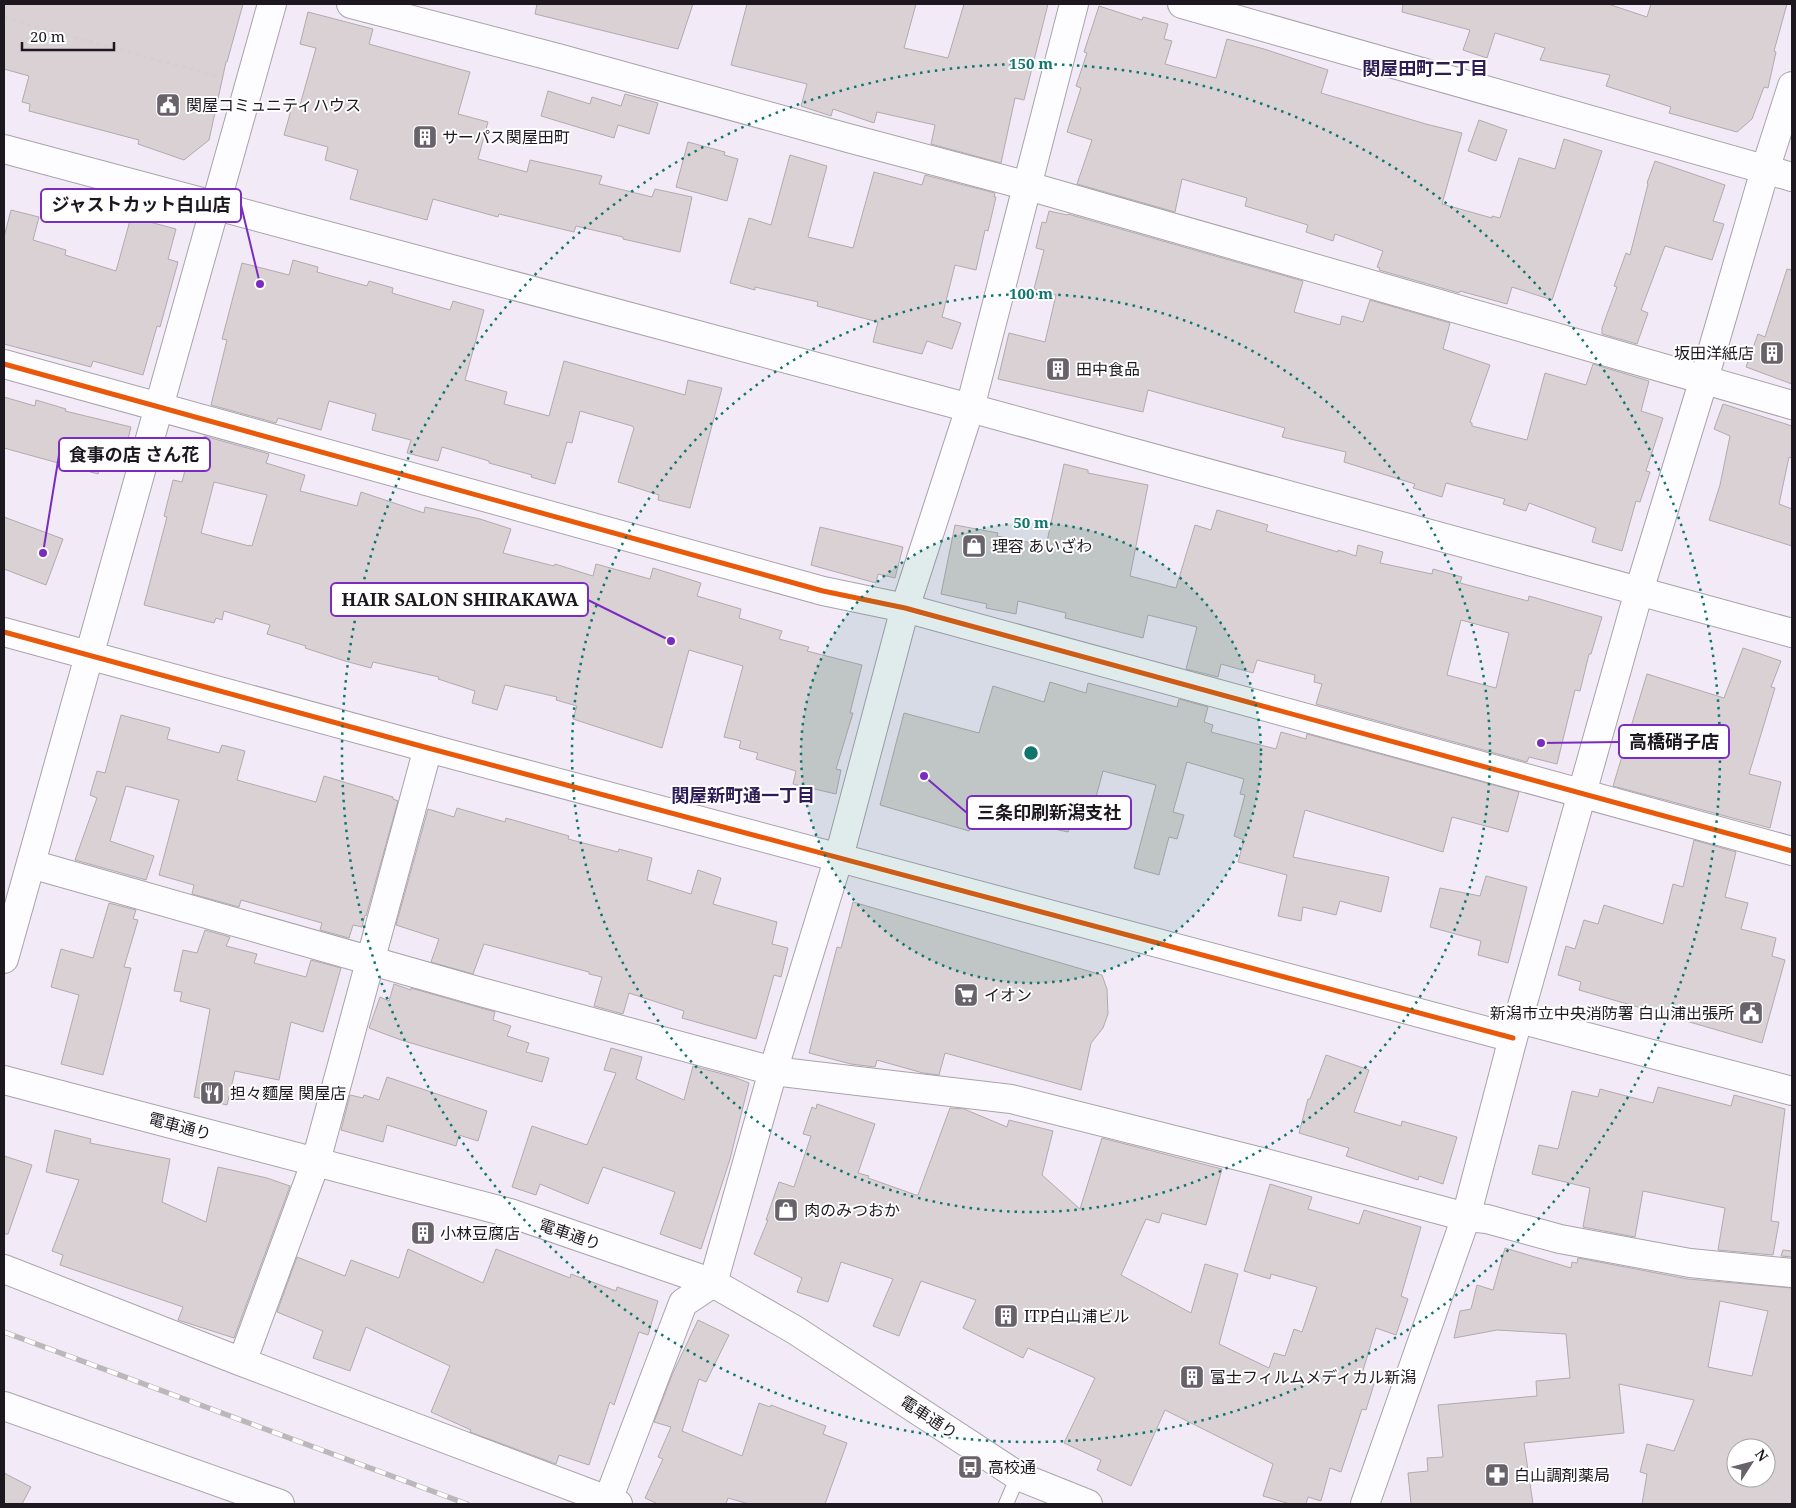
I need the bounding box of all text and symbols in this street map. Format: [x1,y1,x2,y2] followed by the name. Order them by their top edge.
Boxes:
[22,20,115,52] scale bar
[30,26,65,46] text: 20 m
[1009,53,1053,73] text: 150 m
[1362,56,1488,80] district label: 関屋田町二丁目
[155,92,181,118] public building icon: 関屋コミュニティハウス
[186,94,361,116] place label: 関屋コミュニティハウス
[412,124,438,150] building icon: サーパス関屋田町
[442,126,570,148] place label: サーパス関屋田町
[41,189,241,222] callout: ジャストカット白山店
[51,192,231,216] text: ジャストカット白山店
[1009,283,1053,303] text: 100 m
[1759,340,1785,366] building icon: 坂田洋紙店
[1674,342,1754,364] place label: 坂田洋紙店
[1045,356,1071,382] building icon: 田中食品
[1076,358,1140,380] place label: 田中食品
[59,438,210,471] callout: 食事の店 さん花
[69,442,199,466] text: 食事の店 さん花
[1013,512,1049,532] text: 50 m
[961,533,987,559] shop icon: 理容 あいざわ
[992,535,1092,557] place label: 理容 あいざわ
[331,583,588,616] callout: HAIR SALON SHIRAKAWA
[341,587,579,611] text: HAIR SALON SHIRAKAWA
[1619,725,1729,758] callout: 高橋硝子店
[1629,729,1719,753] text: 高橋硝子店
[1022,744,1040,762] centre of rings
[671,783,815,807] district label: 関屋新町通一丁目
[967,796,1131,829] callout: 三条印刷新潟支社
[977,800,1121,824] text: 三条印刷新潟支社
[953,982,979,1008] supermarket icon: イオン
[984,984,1032,1006] place label: イオン
[1738,1000,1764,1026] public building icon: 新潟市立中央消防署 白山浦出張所
[1490,1002,1734,1024] place label: 新潟市立中央消防署 白山浦出張所
[199,1080,225,1106] restaurant icon: 担々麵屋 関屋店
[230,1082,346,1104] place label: 担々麵屋 関屋店
[146,1107,214,1145] street label: 電車通り
[773,1197,799,1223] shop icon: 肉のみつおか
[804,1199,900,1221] place label: 肉のみつおか
[536,1213,604,1255] street label: 電車通り
[410,1220,436,1246] building icon: 小林豆腐店
[440,1222,520,1244] place label: 小林豆腐店
[993,1303,1019,1329] building icon: ITP白山浦ビル
[1024,1305,1129,1327] place label: ITP白山浦ビル
[1179,1364,1205,1390] building icon: 富士フィルムメディカル新潟
[1210,1366,1416,1388] place label: 富士フィルムメディカル新潟
[896,1390,962,1444] street label: 電車通り
[1726,1438,1776,1488] north arrow
[1751,1445,1773,1465] text: N
[957,1454,983,1480] bus stop icon: 高校通
[988,1456,1036,1478] place label: 高校通
[1484,1462,1510,1488] pharmacy icon: 白山調剤薬局
[1514,1464,1610,1486] place label: 白山調剤薬局

